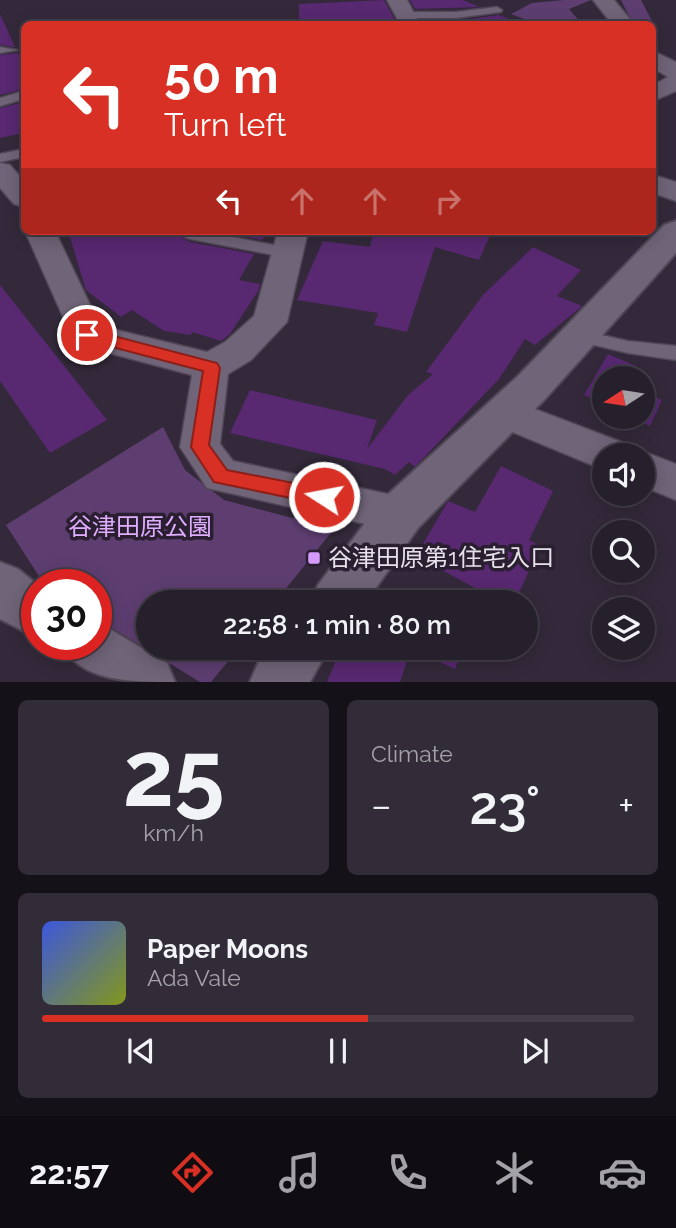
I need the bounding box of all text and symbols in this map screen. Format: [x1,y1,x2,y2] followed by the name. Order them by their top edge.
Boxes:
[164,47,279,104] text: 50 m
[49,49,140,140] icon: left
[164,106,286,143] text: Turn left
[210,182,248,220] icon: left
[283,182,321,220] icon: ahead
[356,182,394,220] icon: ahead
[429,182,467,220] icon: right
[57,305,117,365] pin
[68,316,106,354] icon: arrive
[592,366,654,429] north arrow
[592,366,655,660] map controls
[592,443,655,506] button: sound
[287,460,361,534] position arrow
[68,512,212,541] park label: 谷津田原公園
[592,520,655,583] button: search
[328,543,554,572] place label: 谷津田原第1住宅入口
[306,550,322,566] marker: 谷津田原第1住宅入口
[21,569,112,660] speed limit sign: 30
[592,597,655,660] button: layers
[223,610,451,640] text: 22:58 · 1 min · 80 m
[123,720,224,827] text: 25
[371,740,453,767] text: Climate
[470,775,540,836] text: 23°
[371,783,391,828] text: −
[618,783,634,828] text: +
[143,819,204,846] text: km/h
[147,934,308,964] text: Paper Moons
[147,964,241,991] text: Ada Vale
[122,1032,160,1070] icon: previous
[319,1032,357,1070] icon: pause
[516,1032,554,1070] icon: next
[168,1148,217,1197] icon: directions
[275,1148,324,1197] icon: music
[383,1148,432,1197] icon: phone
[490,1148,539,1197] icon: climate
[598,1148,647,1197] icon: car
[29,1154,109,1191] text: 22:57

